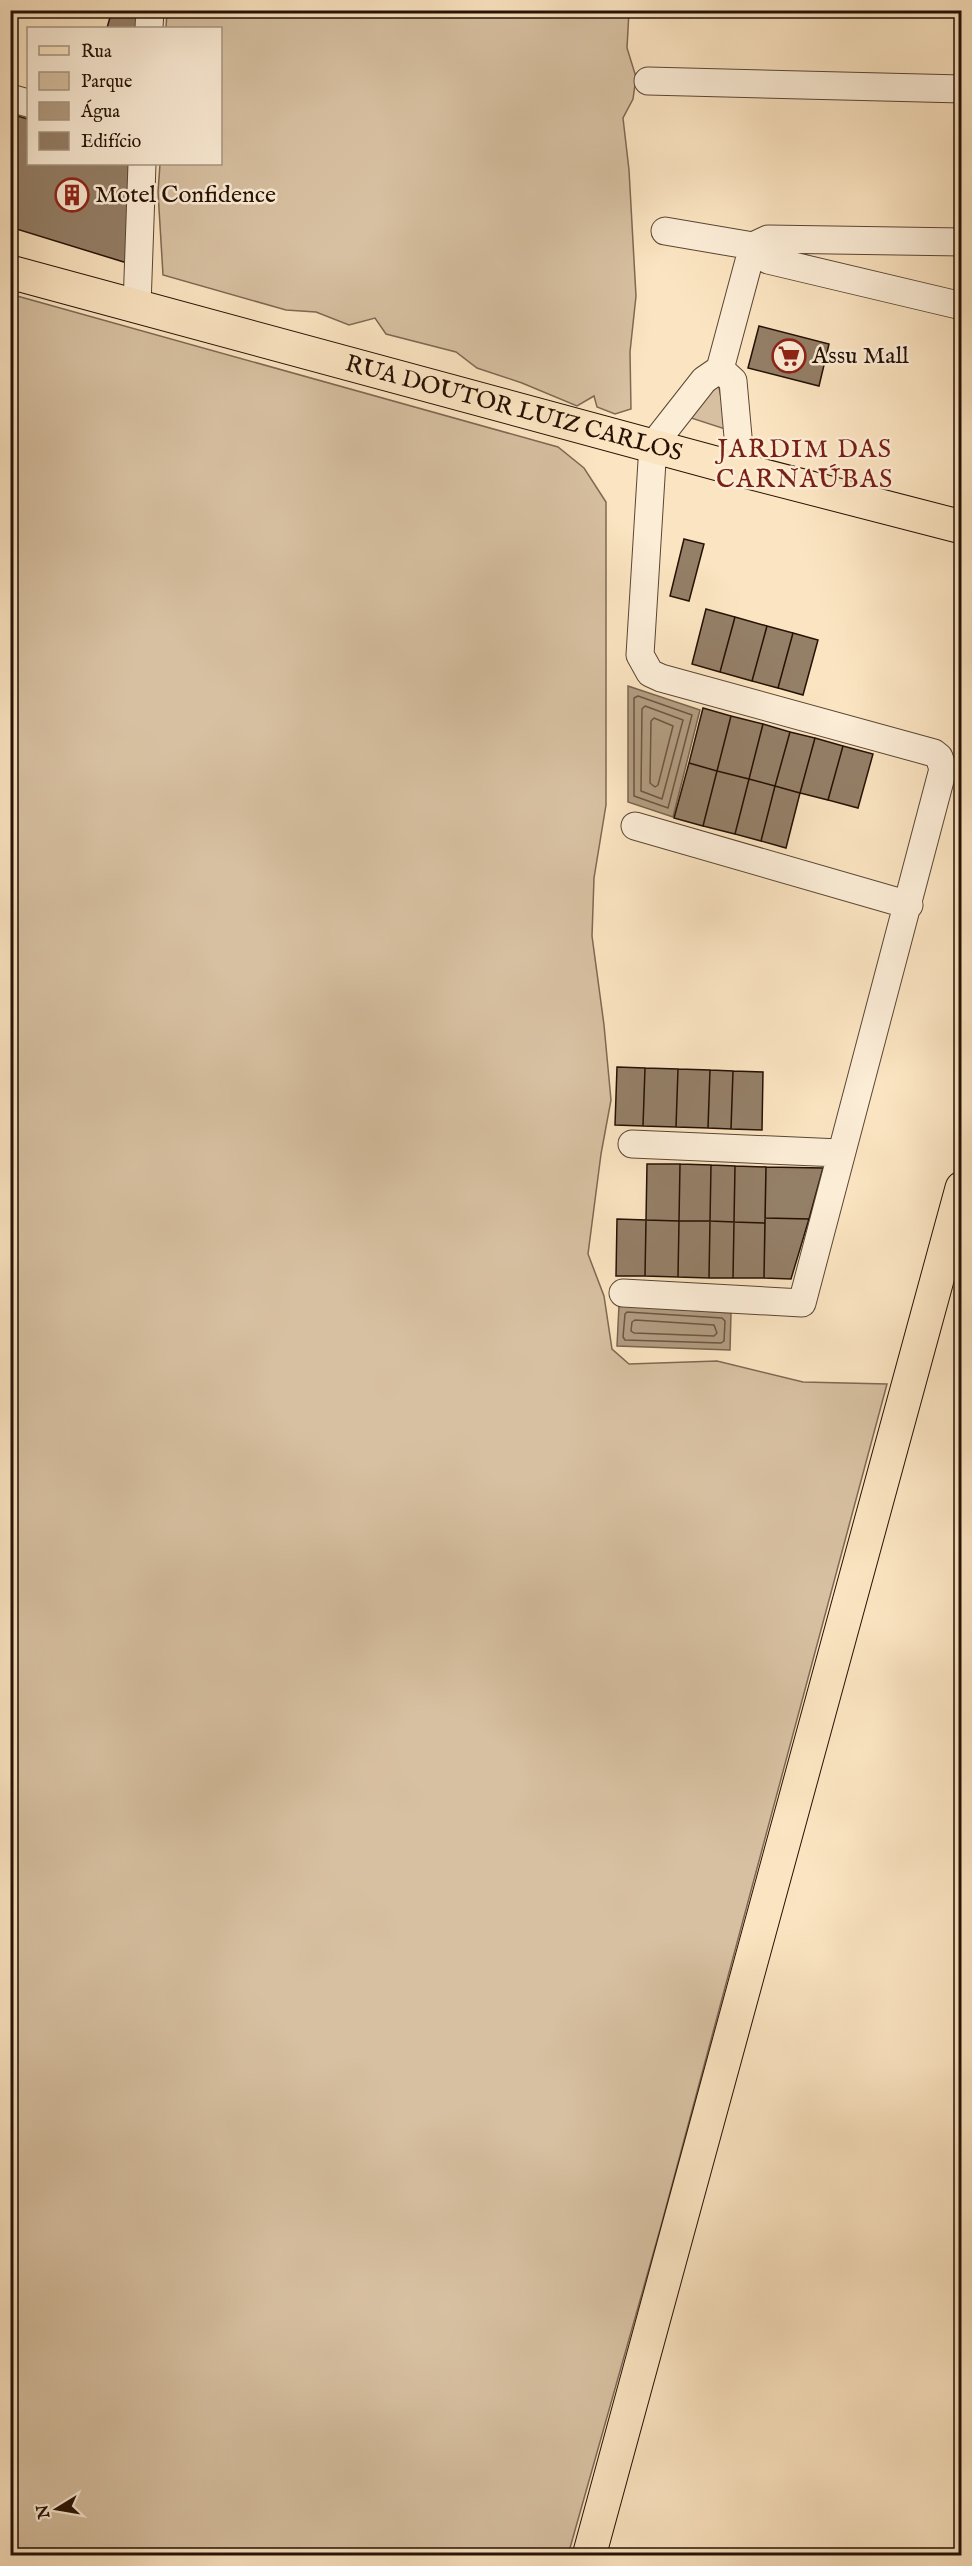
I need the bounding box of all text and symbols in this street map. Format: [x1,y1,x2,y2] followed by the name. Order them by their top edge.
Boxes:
[27,27,222,165] legend
[81,41,112,64] text: Rua
[81,71,132,94] text: Parque
[80,99,120,124] text: Água
[81,131,142,154] text: Edifício
[54,177,90,213] building icon: Motel Confidence
[95,180,276,211] place label: Motel Confidence
[771,338,807,374] supermarket icon: Assu Mall
[811,341,909,372] place label: Assu Mall
[342,348,686,469] street label: RUA DOUTOR LUIZ CARLOS
[714,433,894,496] district label: JARDIM DAS CARNAÚBAS
[27,2479,87,2539] north arrow
[33,2503,56,2521] text: N

